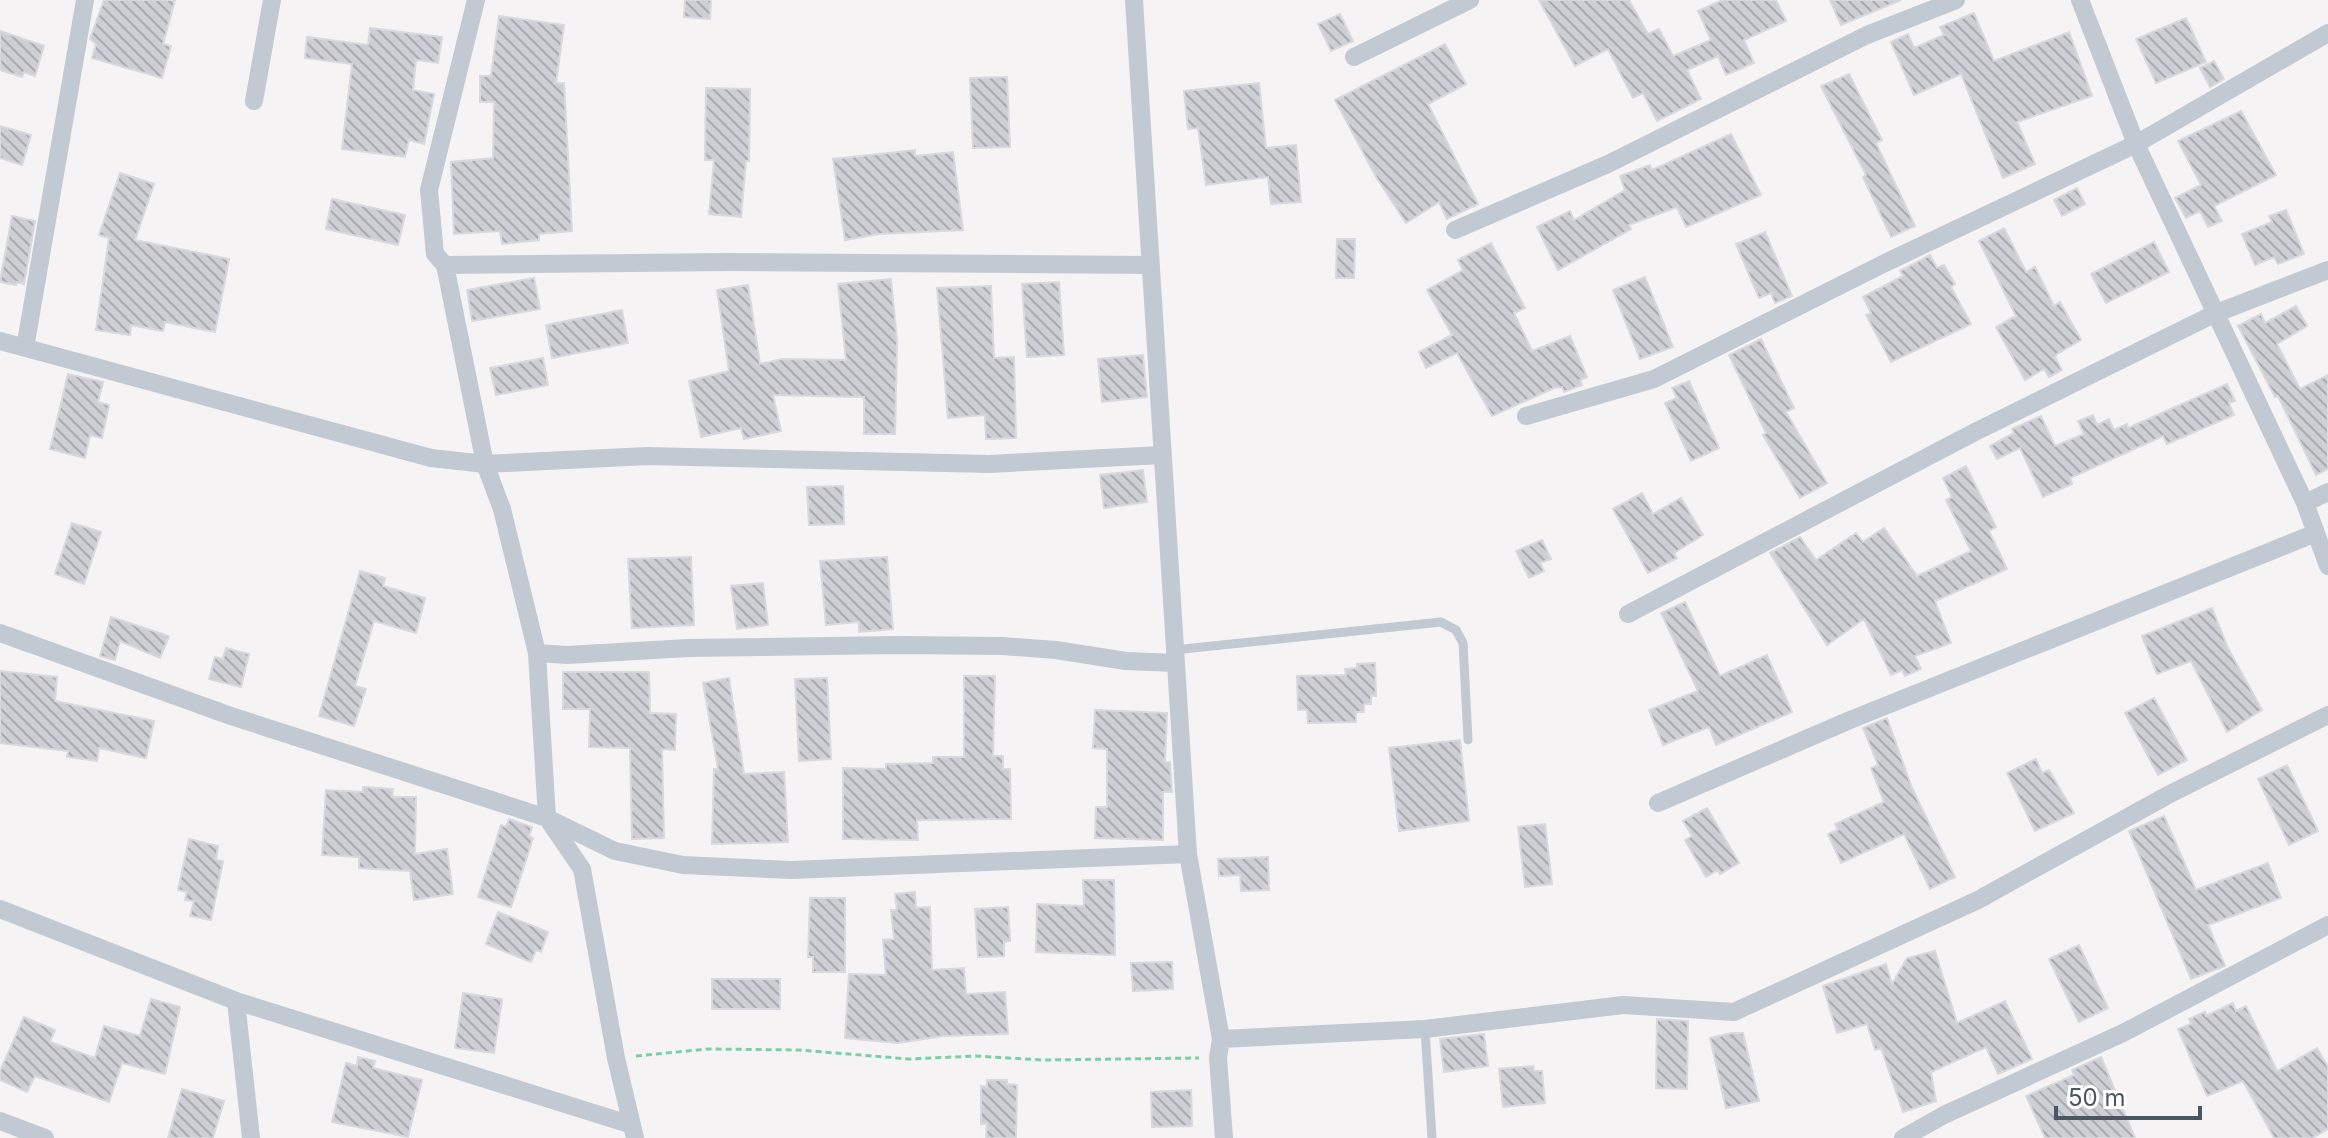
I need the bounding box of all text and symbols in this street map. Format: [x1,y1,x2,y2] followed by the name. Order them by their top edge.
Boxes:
[2056,1070,2200,1120] scale bar
[2068,1083,2126,1112] text: 50 m

